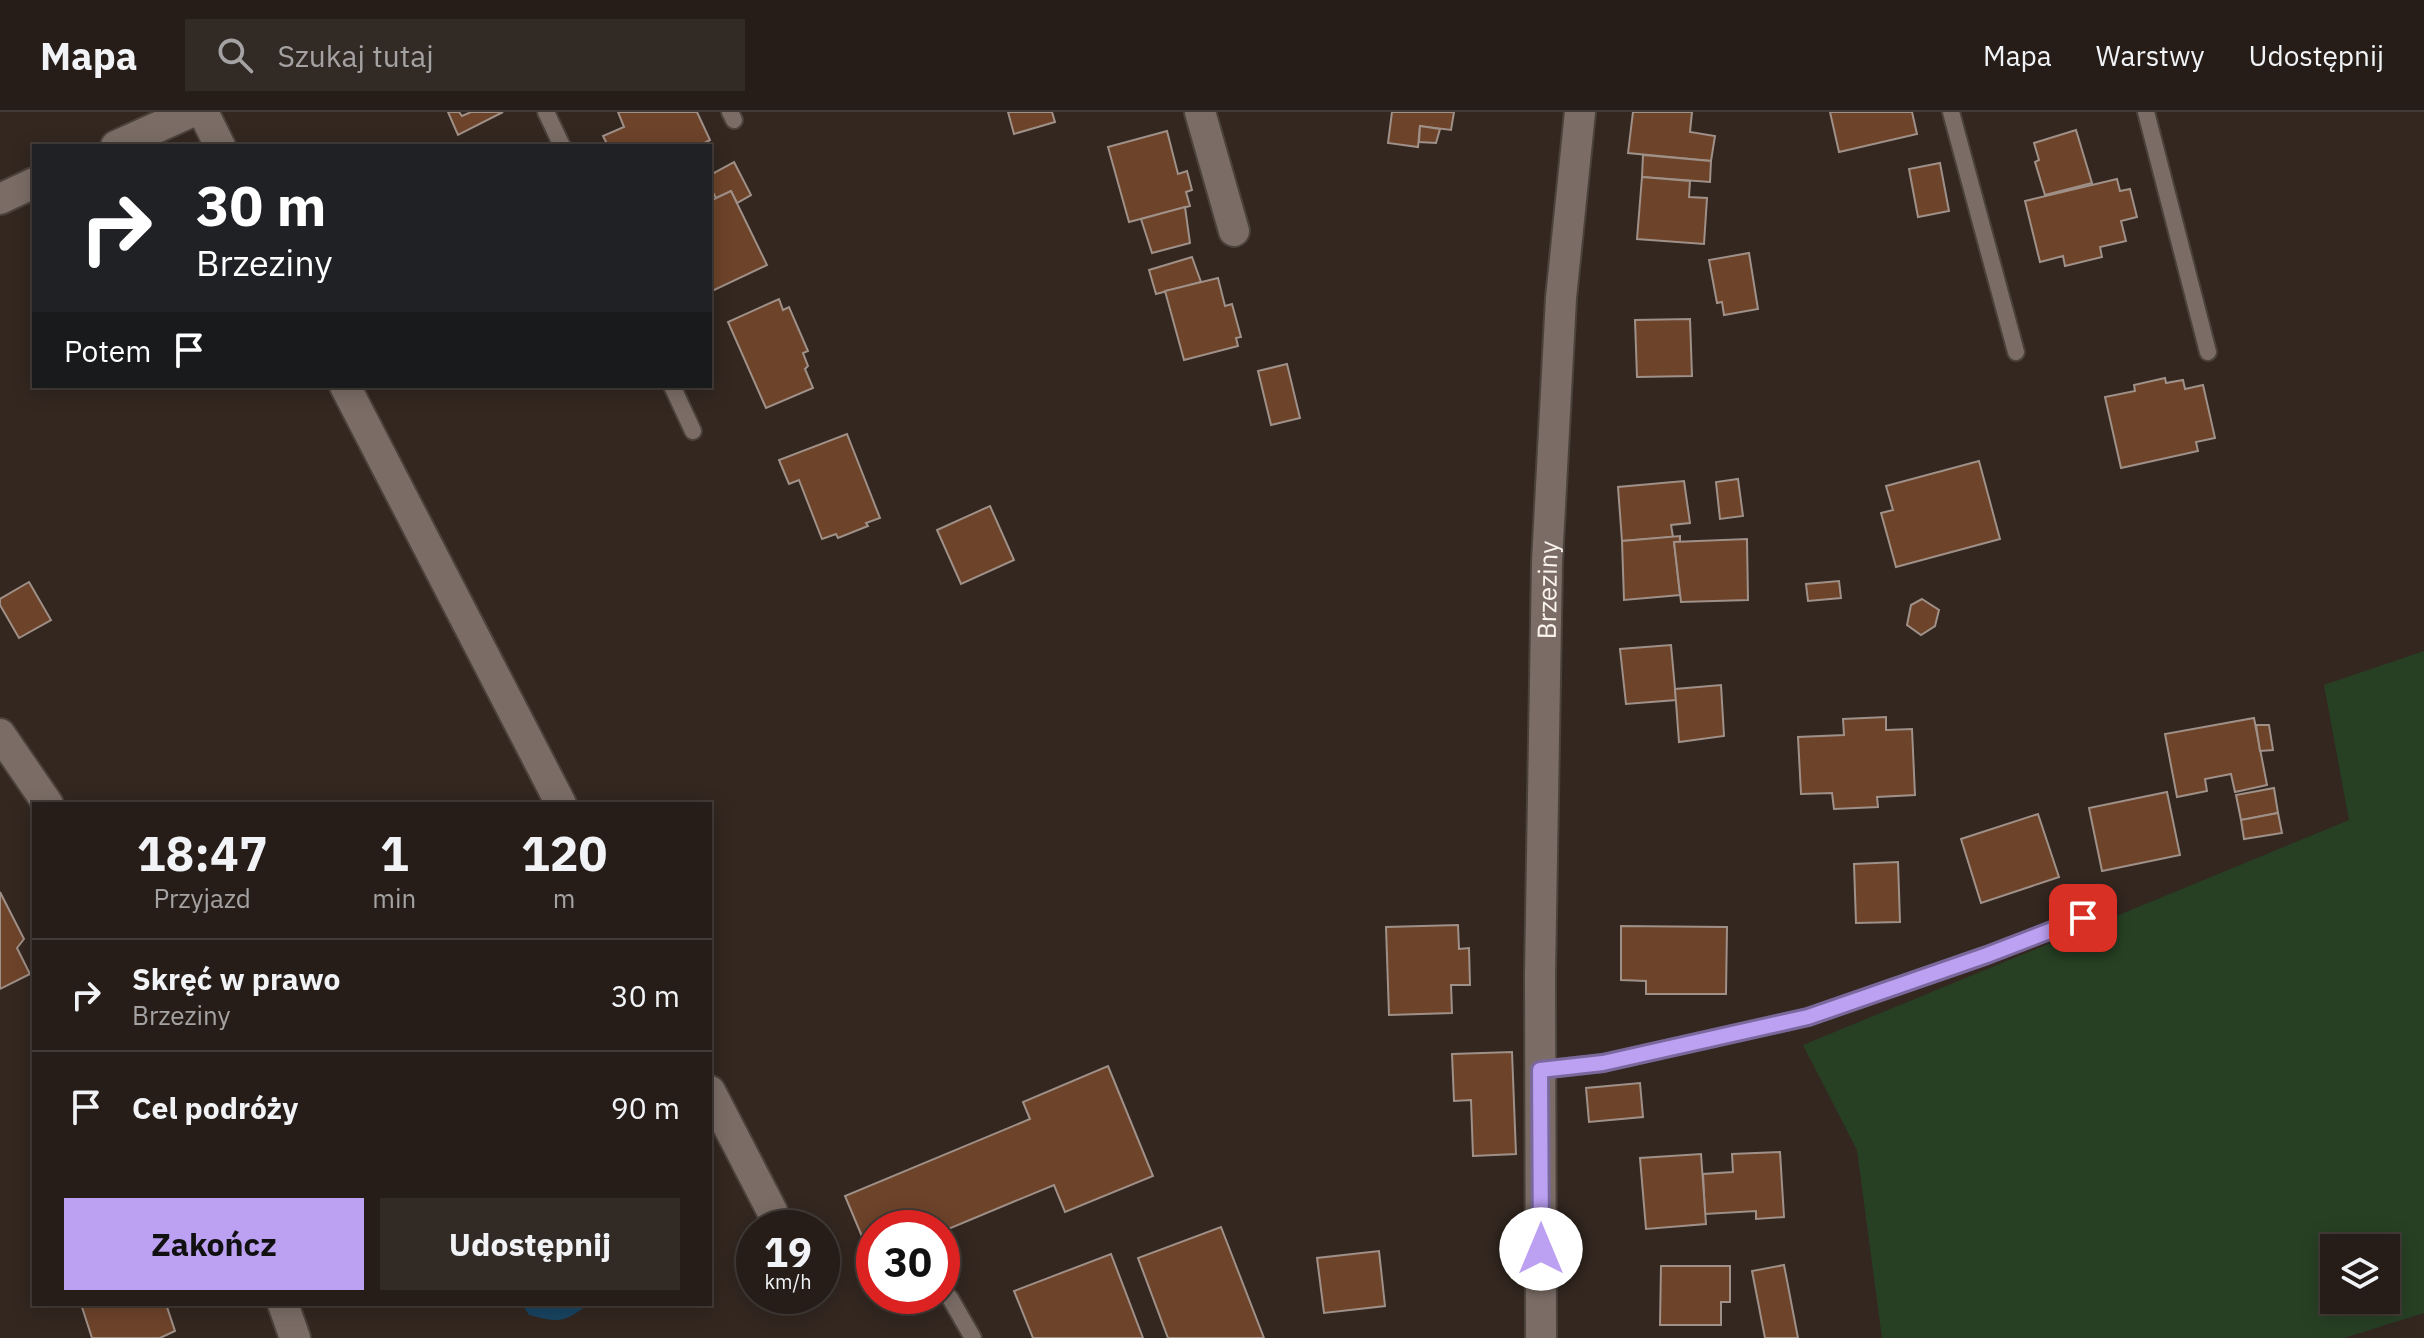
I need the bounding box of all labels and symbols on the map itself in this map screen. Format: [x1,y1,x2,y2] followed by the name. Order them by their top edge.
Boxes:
[1529,540,1565,640] street label: Brzeziny
[2049,884,2117,952] pin
[1499,1207,1583,1291] position arrow
[856,1210,960,1314] speed limit sign: 30

